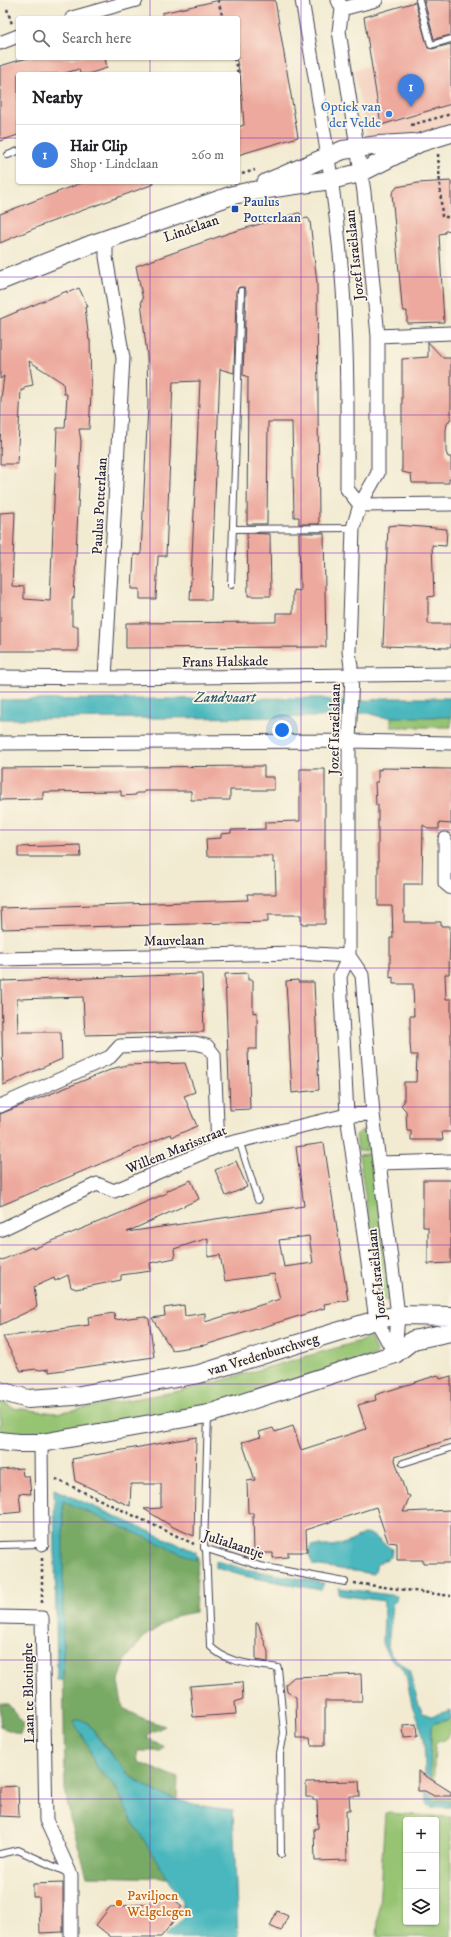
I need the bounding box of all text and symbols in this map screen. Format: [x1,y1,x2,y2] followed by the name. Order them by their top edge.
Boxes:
[16,16,240,60] search box
[30,27,52,49] icon: search
[62,29,131,48] text: Search here
[398,74,424,107] pin: 1
[32,87,82,109] text: Nearby
[321,98,382,132] place label: Optiek van der Velde
[384,109,394,119] marker: Optiek van der Velde
[70,137,128,156] text: Hair Clip
[43,147,47,163] text: 1
[191,147,224,163] text: 260 m
[70,156,158,172] text: Shop · Lindelaan
[243,193,302,227] place label: Paulus Potterlaan
[230,204,240,214] marker: Paulus Potterlaan
[341,208,369,303] street label: Jozef Israëlslaan
[161,211,222,247] street label: Lindelaan
[88,456,112,555] street label: Paulus Potterlaan
[182,652,269,672] street label: Frans Halskade
[325,683,345,777] street label: Jozef Israëlslaan
[193,688,257,707] water label: Zandvaart
[272,720,292,740] your location
[143,931,205,951] street label: Mauvelaan
[122,1121,230,1179] street label: Willem Marisstraat
[363,1227,391,1322] street label: Jozef Israëlslaan
[205,1329,321,1381] street label: van Vredenburchweg
[199,1526,267,1563] street label: Julialaantje
[19,1642,39,1743] street label: Laan te Blotinghe
[403,1817,439,1925] map controls
[403,1817,439,1853] button: +
[403,1853,439,1889] button: −
[126,1887,192,1921] place label: Paviljoen Welgelegen
[403,1889,439,1925] button: layers
[114,1898,124,1908] marker: Paviljoen Welgelegen

